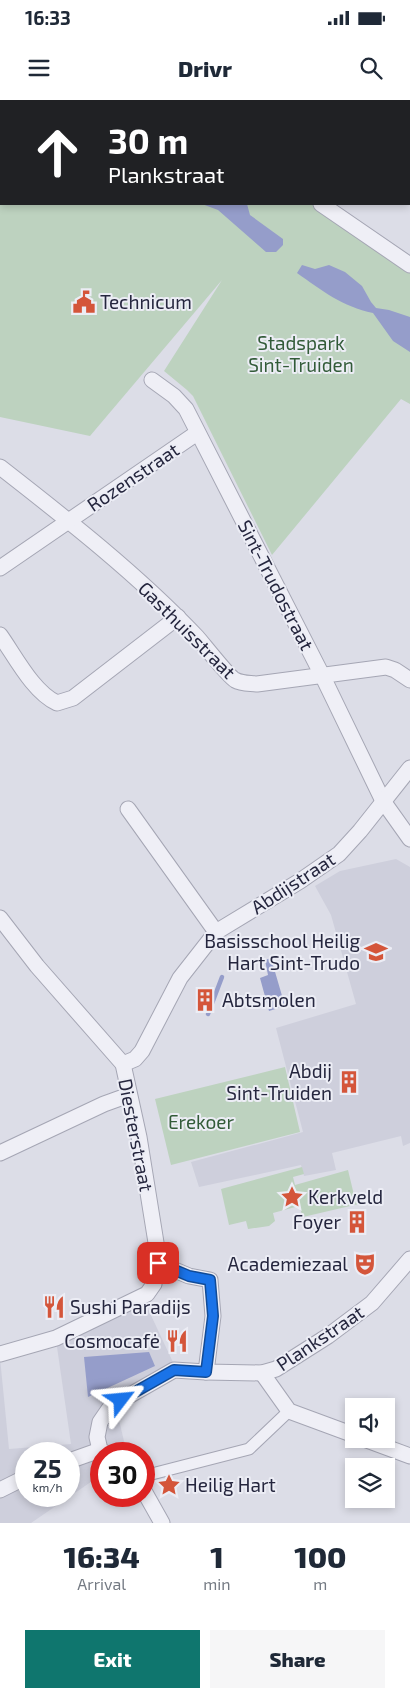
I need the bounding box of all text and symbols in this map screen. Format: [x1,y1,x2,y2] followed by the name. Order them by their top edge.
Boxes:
[25,6,71,29] text: 16:33
[25,54,53,82] icon: menu
[357,54,385,82] icon: search
[178,55,232,81] text: Drivr
[108,119,188,161] text: 30 m
[25,120,90,185] icon: ahead
[108,161,225,187] text: Plankstraat
[71,289,97,315] public building icon: Technicum
[100,290,192,313] place label: Technicum
[248,331,354,376] park label: Stadspark Sint-Truiden
[82,437,183,516] street label: Rozenstraat
[234,516,319,654] street label: Sint-Trudostraat
[134,576,241,683] street label: Gasthuisstraat
[246,847,339,918] street label: Abdijstraat
[204,929,360,974] place label: Basisschool Heilig Hart Sint-Trudo
[363,939,389,965] school or university icon: Basisschool Heilig Hart Sint-Trudo
[192,987,218,1013] building icon: Abtsmolen
[222,988,316,1011] place label: Abtsmolen
[226,1059,332,1104] place label: Abdij Sint-Truiden
[336,1069,362,1095] building icon: Abdij Sint-Truiden
[114,1076,159,1193] street label: Diesterstraat
[168,1110,234,1133] park label: Erekoer
[279,1184,305,1210] place icon: Kerkveld
[308,1185,383,1208] place label: Kerkveld
[344,1209,370,1235] building icon: Foyer
[293,1210,341,1233] place label: Foyer
[137,1242,179,1284] pin
[144,1249,172,1277] icon: arrive
[352,1251,378,1277] theatre icon: Academiezaal
[228,1252,348,1275] place label: Academiezaal
[41,1294,67,1320] restaurant icon: Sushi Paradijs
[70,1295,191,1318] place label: Sushi Paradijs
[272,1300,368,1375] street label: Plankstraat
[164,1328,190,1354] restaurant icon: Cosmocafė
[64,1329,160,1352] place label: Cosmocafė
[94,1373,146,1425] position arrow
[345,1398,395,1508] map controls
[345,1398,395,1448] button: sound
[90,1442,155,1507] speed limit sign: 30
[33,1453,62,1483] text: 25
[345,1458,395,1508] button: layers
[156,1472,182,1498] place icon: Heilig Hart
[185,1473,276,1496] place label: Heilig Hart
[33,1480,62,1494] text: km/h
[64,1538,140,1574] text: 16:34
[210,1538,224,1574] text: 1
[294,1538,346,1574] text: 100
[77,1574,126,1593] text: Arrival
[203,1574,231,1593] text: min
[313,1574,327,1593] text: m
[25,1630,200,1688] button: Exit
[210,1630,385,1688] button: Share

